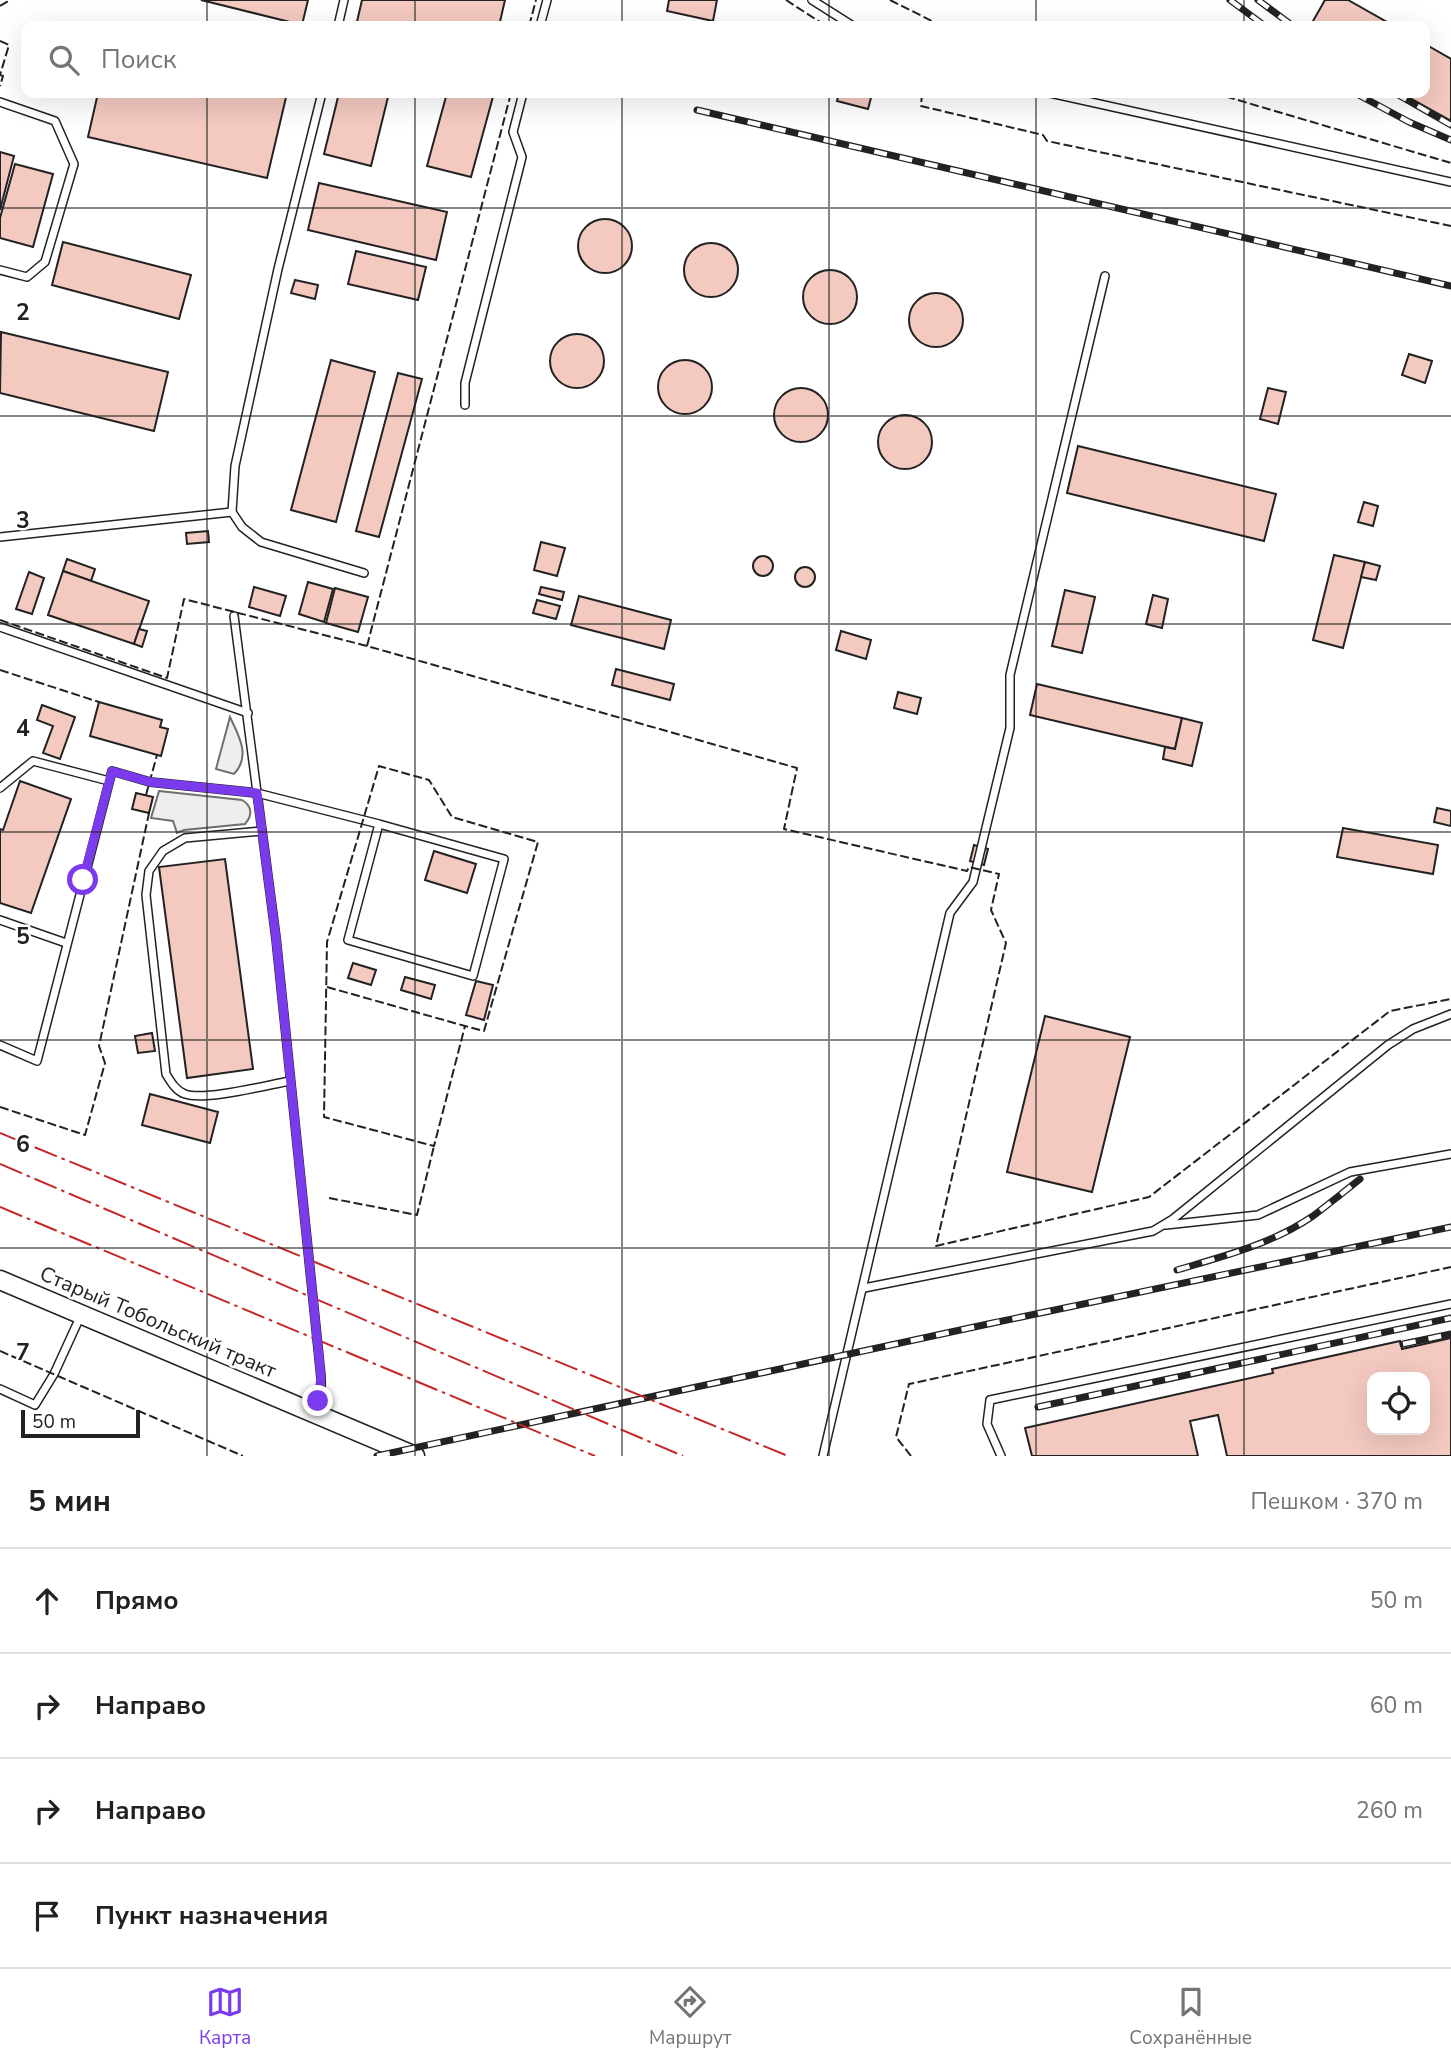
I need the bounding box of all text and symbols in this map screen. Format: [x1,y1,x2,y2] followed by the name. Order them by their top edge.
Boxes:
[21,21,1430,98] search box
[45,41,83,79] icon: search
[101,42,177,77] text: Поиск
[16,297,30,328] text: 2
[16,505,30,536] text: 3
[16,713,30,744] text: 4
[67,864,98,895] route start
[16,921,30,952] text: 5
[16,1129,30,1160] text: 6
[35,1259,281,1385] street label: Старый Тобольский тракт
[16,1337,30,1368] text: 7
[1367,1372,1430,1435] map controls
[1367,1372,1430,1435] button: locate
[302,1385,333,1416] route end
[21,1407,140,1439] scale bar
[32,1409,76,1435] text: 50 m
[28,1481,111,1522] text: 5 мин
[1250,1486,1423,1517] text: Пешком · 370 m
[28,1582,66,1620] icon: ahead
[95,1583,179,1618] text: Прямо
[1370,1585,1423,1616] text: 50 m
[28,1687,66,1725] icon: right
[95,1688,206,1723] text: Направо
[1370,1690,1423,1721] text: 60 m
[28,1792,66,1830] icon: right
[95,1793,206,1828] text: Направо
[1356,1795,1423,1826] text: 260 m
[28,1897,66,1935] icon: arrive
[95,1898,328,1933] text: Пункт назначения
[199,1983,251,2051] tab: Карта
[649,1983,732,2051] tab: Маршрут
[1129,1983,1252,2051] tab: Сохранённые

